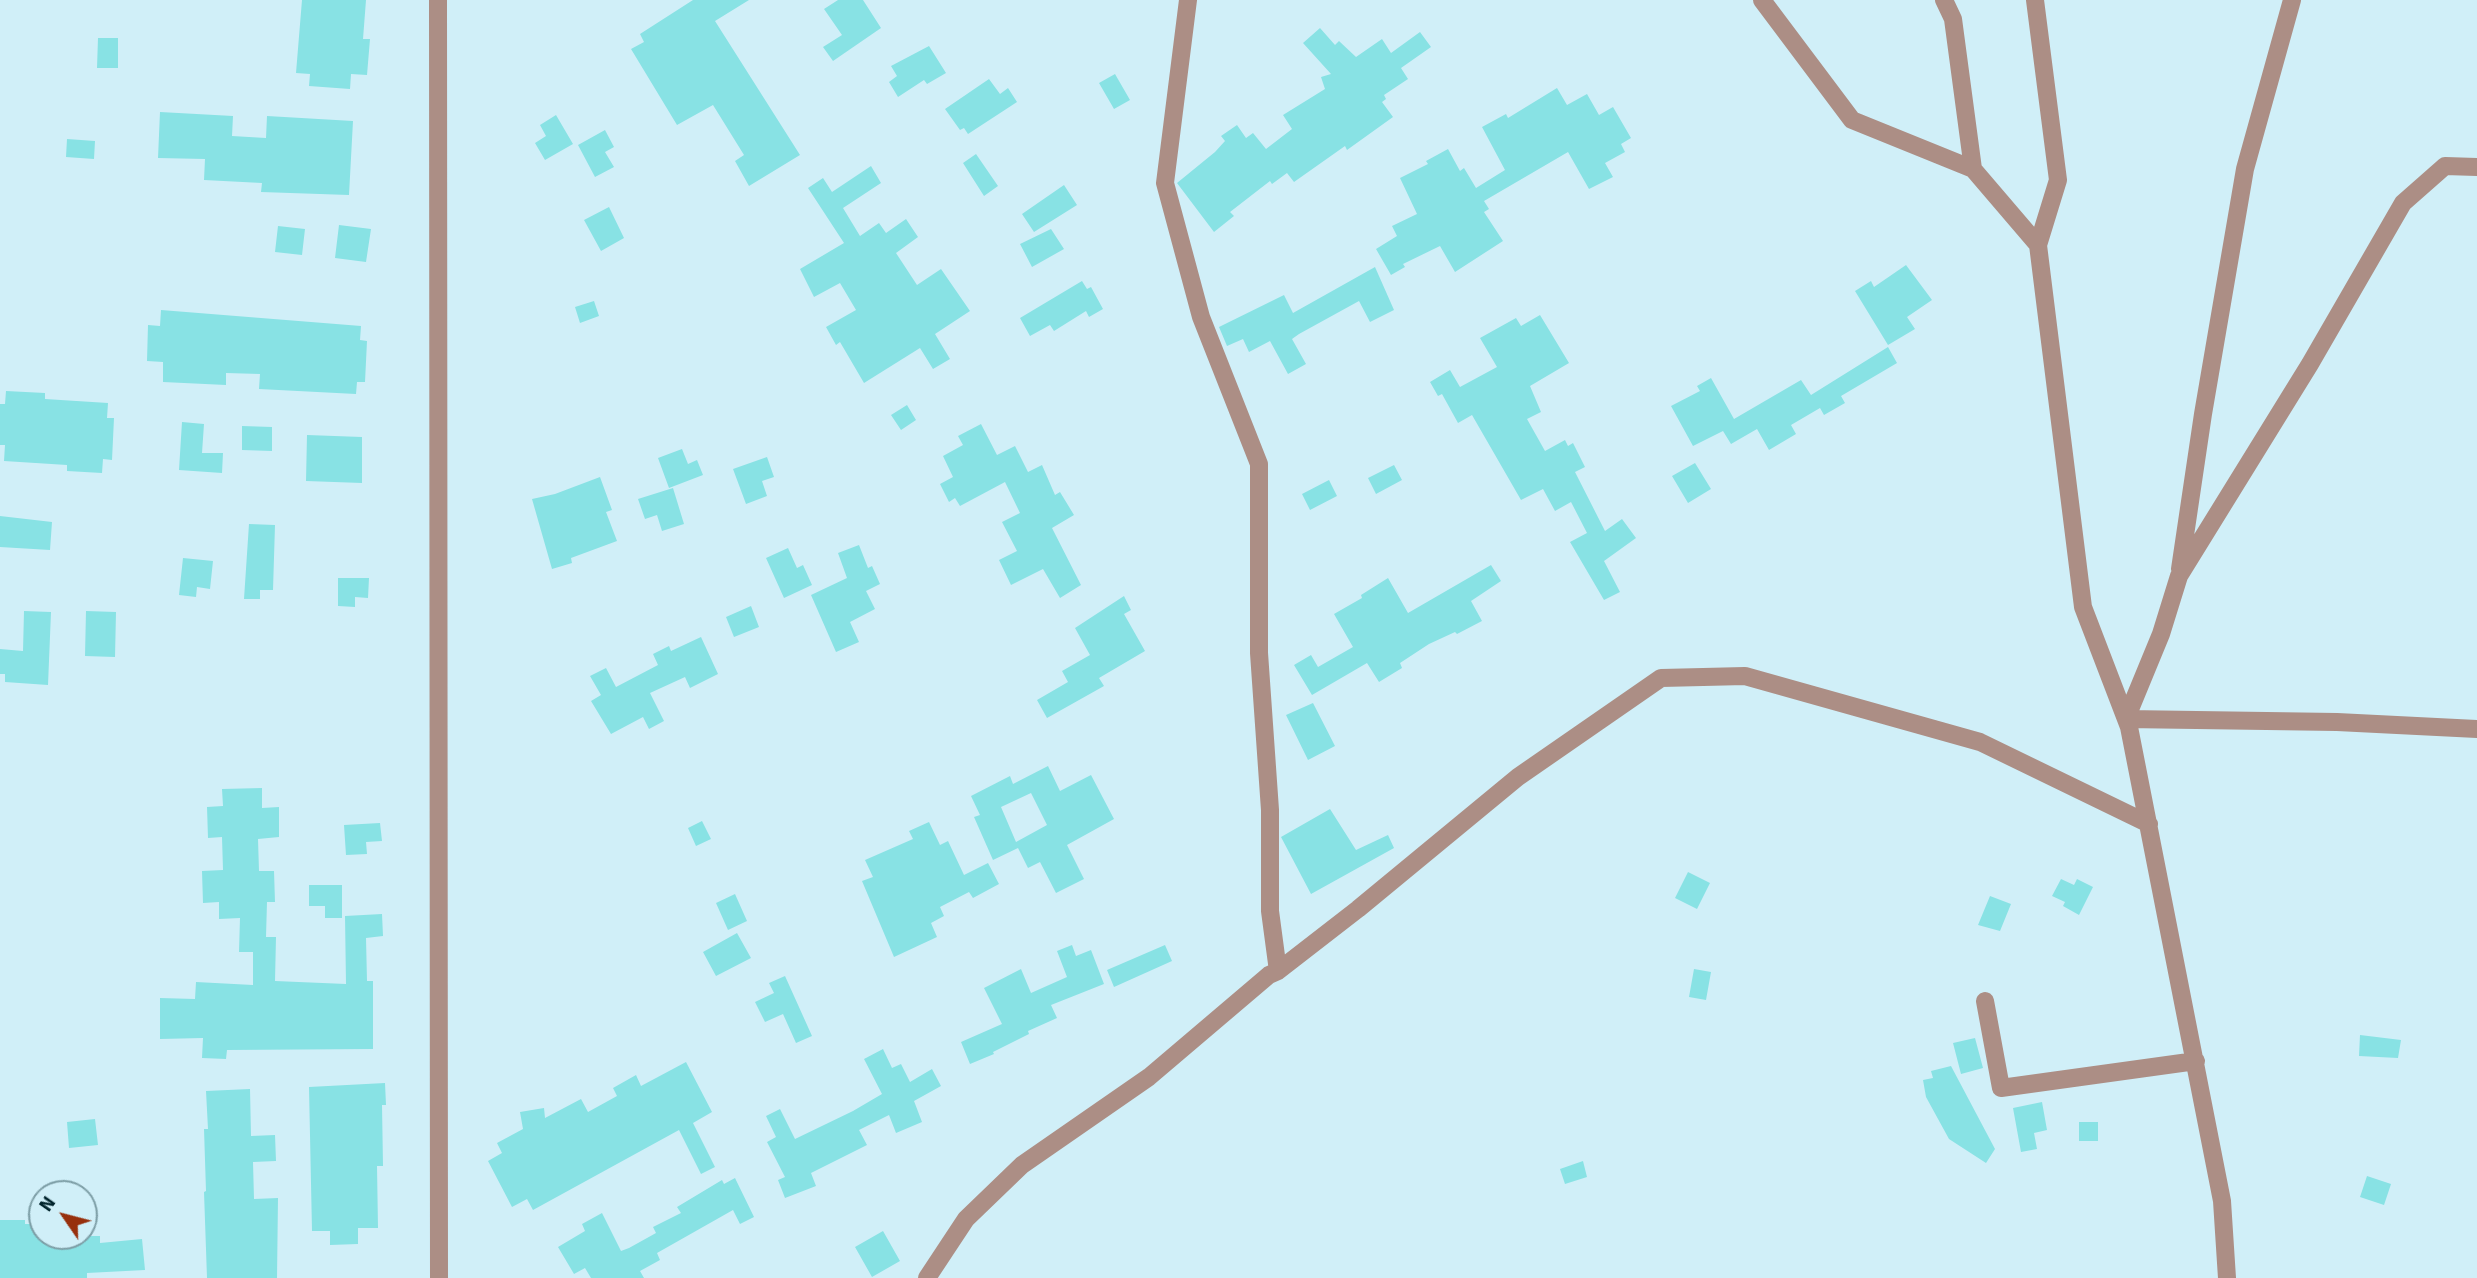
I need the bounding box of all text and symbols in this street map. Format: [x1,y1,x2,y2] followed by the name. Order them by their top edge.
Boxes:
[28,1180,98,1250] north arrow
[34,1192,61,1216] text: N

